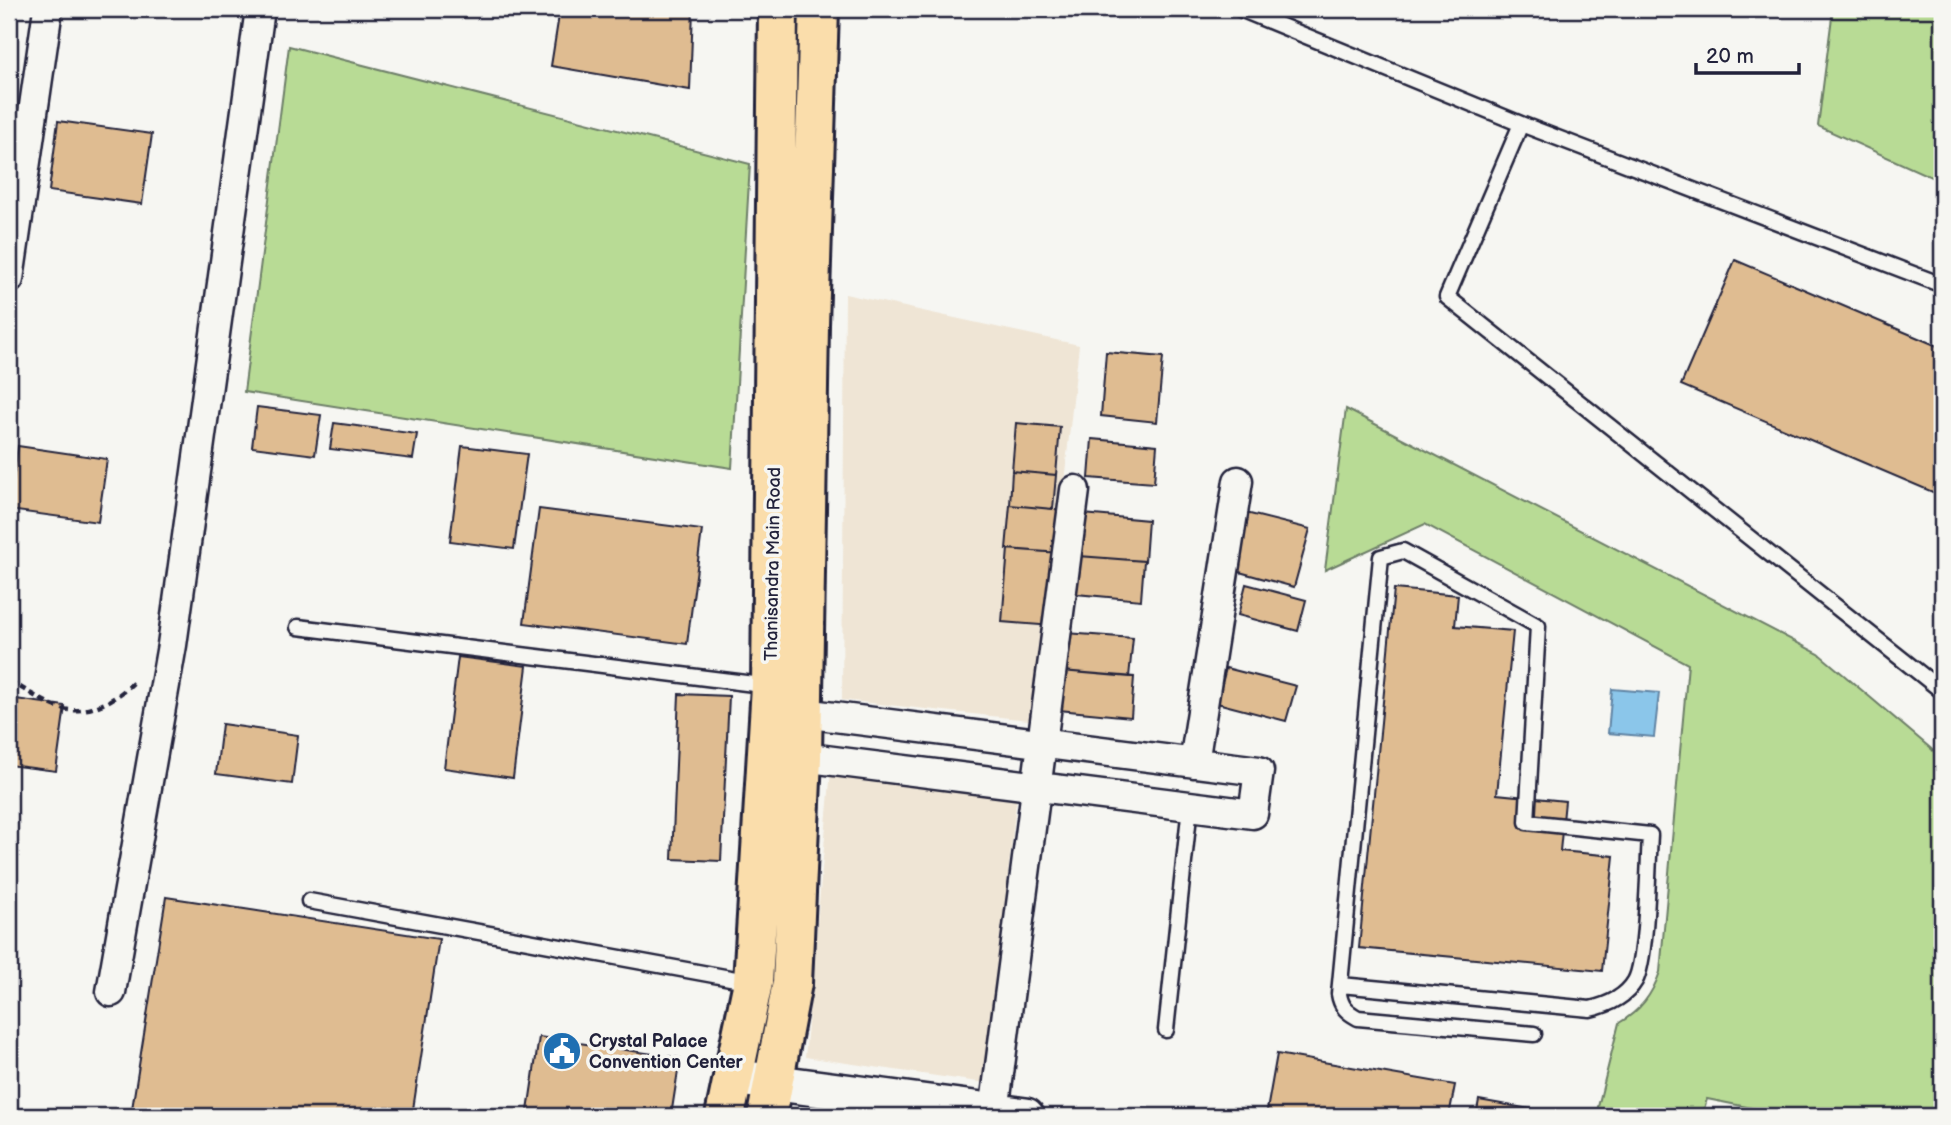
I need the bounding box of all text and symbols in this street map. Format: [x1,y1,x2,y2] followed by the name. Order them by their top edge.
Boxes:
[1696,32,1799,76] scale bar
[1706,44,1754,69] text: 20 m
[761,467,785,661] street label: Thanisandra Main Road
[541,1030,583,1072] public building icon: Crystal Palace Convention Center
[589,1031,744,1073] place label: Crystal Palace Convention Center

